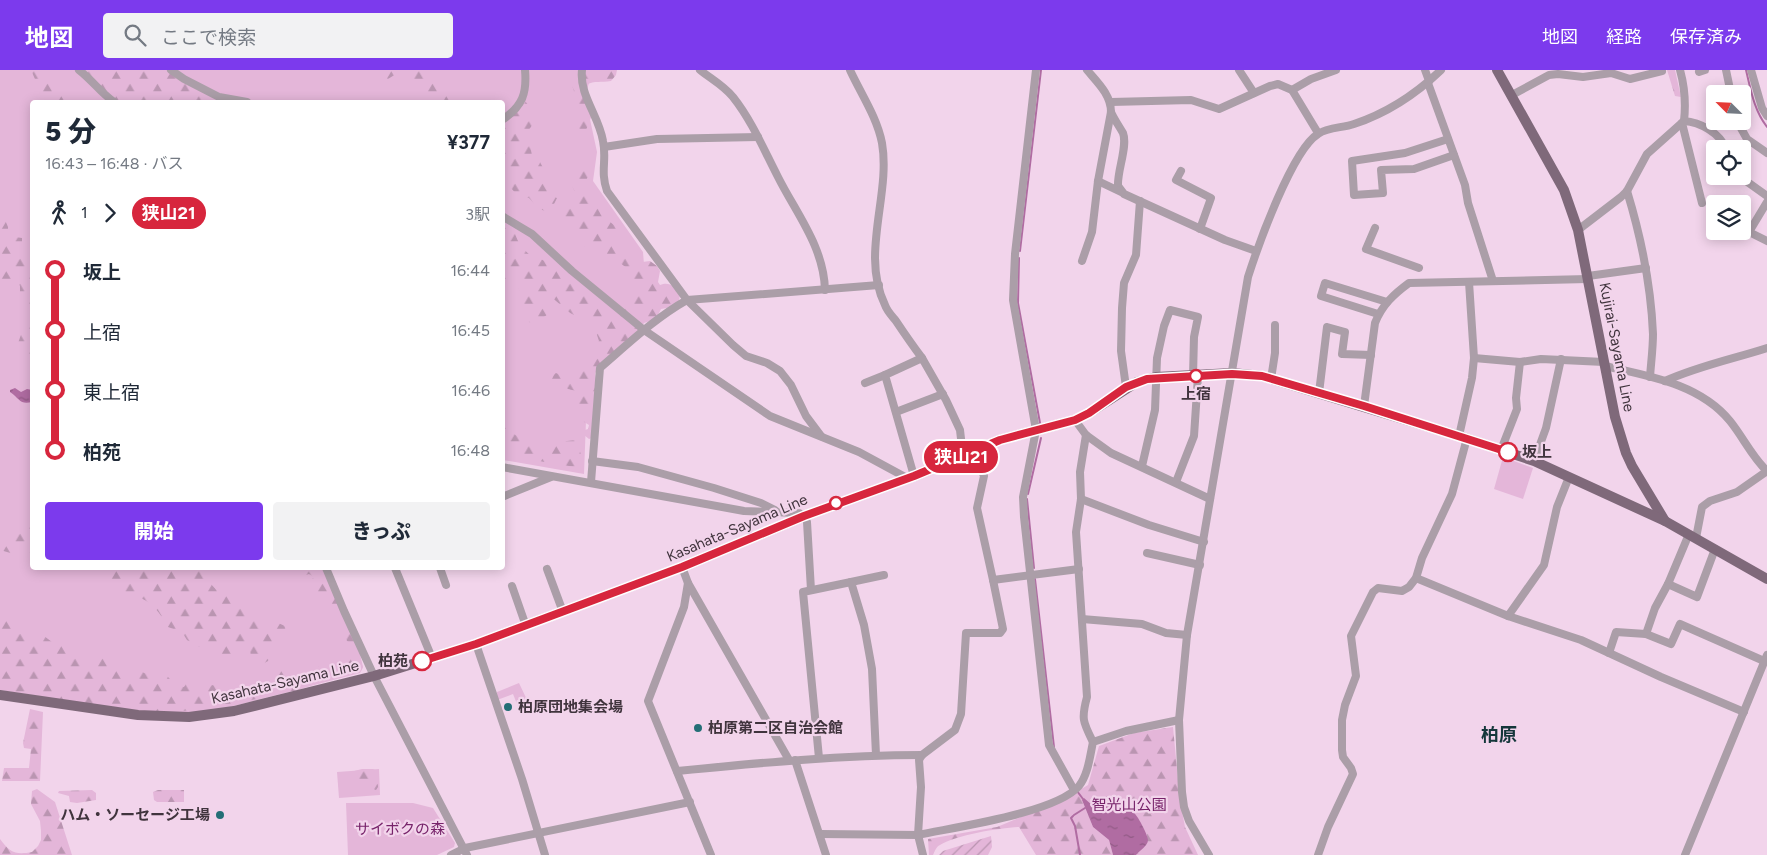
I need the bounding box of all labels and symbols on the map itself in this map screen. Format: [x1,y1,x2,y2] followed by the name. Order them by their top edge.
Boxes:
[1706,85,1751,130] north arrow
[1596,281,1638,413] street label: Kujirai-Sayama Line
[1189,369,1203,383] marker: 上宿
[1181,385,1211,403] place label: 上宿
[926,441,996,473] line badge: 狭山21
[1498,442,1518,462] marker: 坂上
[1522,443,1552,461] place label: 坂上
[664,490,810,566] street label: Kasahata-Sayama Line
[829,496,843,510] unlabelled marker
[412,651,432,671] marker: 柏苑
[378,652,408,670] place label: 柏苑
[209,656,361,708] street label: Kasahata-Sayama Line
[518,698,623,716] place label: 柏原団地集会場
[502,701,514,713] marker: 柏原団地集会場
[708,719,843,737] place label: 柏原第二区自治会館
[692,722,704,734] marker: 柏原第二区自治会館
[1481,724,1517,746] district label: 柏原
[1091,796,1167,814] park label: 智光山公園
[60,806,210,824] place label: ハム・ソーセージ工場
[214,809,226,821] marker: ハム・ソーセージ工場
[355,820,445,838] park label: サイボクの森

